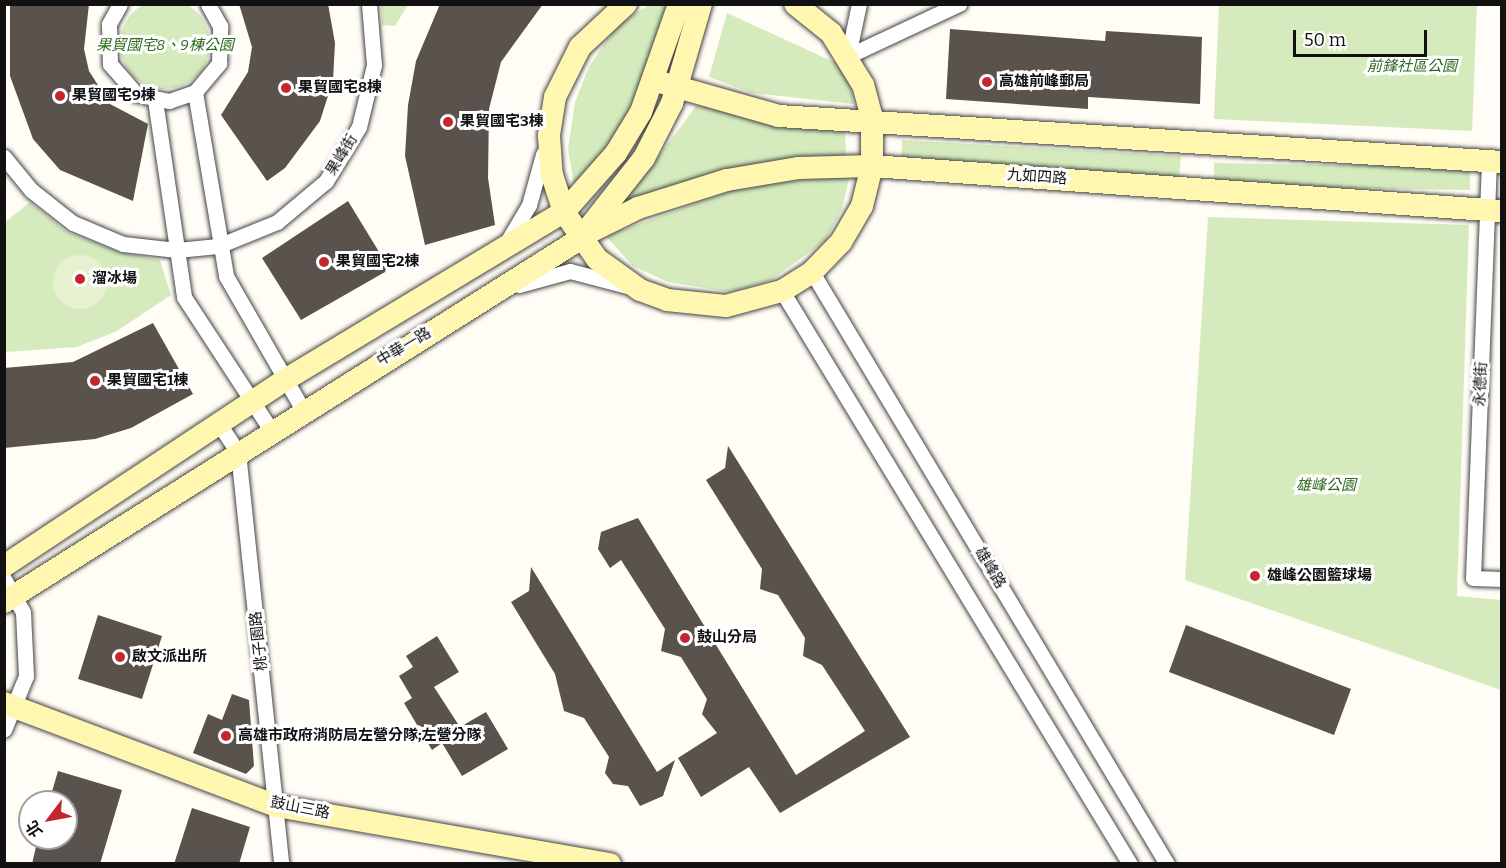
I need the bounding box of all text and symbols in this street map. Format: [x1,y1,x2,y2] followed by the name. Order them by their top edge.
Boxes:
[1296,18,1430,56] scale bar
[1304,29,1346,51] text: 50 m
[96,37,234,55] park label: 果貿國宅8、9棟公園
[1367,58,1457,76] park label: 前鋒社區公園
[999,73,1089,91] place label: 高雄前峰郵局
[980,75,994,89] marker: 高雄前峰郵局
[298,79,382,97] place label: 果貿國宅8棟
[279,81,293,95] marker: 果貿國宅8棟
[72,87,156,105] place label: 果貿國宅9棟
[53,89,67,103] marker: 果貿國宅9棟
[460,113,544,131] place label: 果貿國宅3棟
[441,115,455,129] marker: 果貿國宅3棟
[322,131,362,179] street label: 果峰街
[1006,166,1068,188] street label: 九如四路
[336,253,419,271] place label: 果貿國宅2棟
[317,255,331,269] marker: 果貿國宅2棟
[92,270,137,288] place label: 溜冰場
[73,272,87,286] marker: 溜冰場
[374,324,434,370] street label: 中華一路
[1471,361,1491,407] street label: 永德街
[107,372,188,390] place label: 果貿國宅1棟
[88,374,102,388] marker: 果貿國宅1棟
[1296,477,1356,495] park label: 雄峰公園
[971,544,1009,592] street label: 雄峰路
[1267,567,1372,585] place label: 雄峰公園籃球場
[1248,569,1262,583] marker: 雄峰公園籃球場
[247,610,271,672] street label: 桃子園路
[697,629,757,647] place label: 鼓山分局
[678,631,692,645] marker: 鼓山分局
[132,648,207,666] place label: 啟文派出所
[113,650,127,664] marker: 啟文派出所
[238,727,482,745] place label: 高雄市政府消防局左營分隊;左營分隊
[219,729,233,743] marker: 高雄市政府消防局左營分隊;左營分隊
[18,790,78,850] north arrow
[269,793,331,823] street label: 鼓山三路
[22,817,46,841] text: 北

